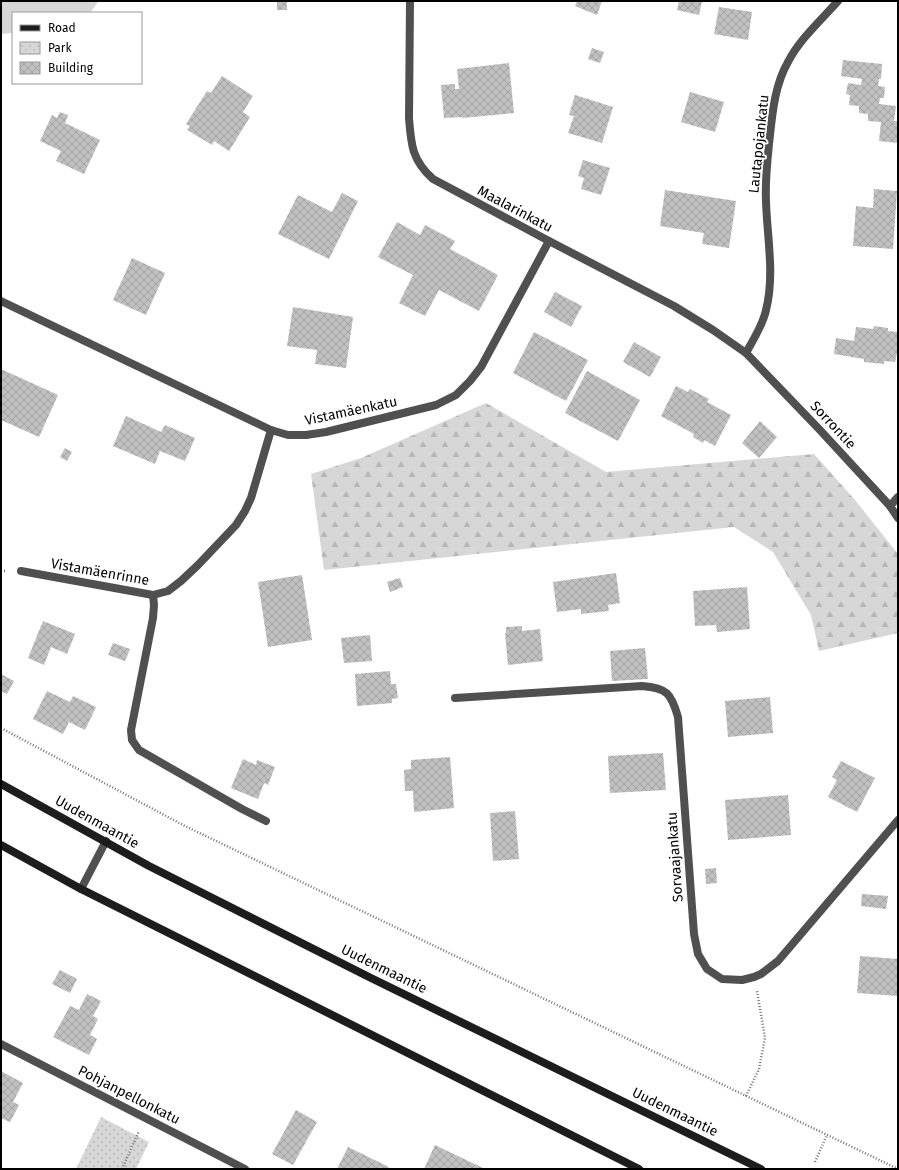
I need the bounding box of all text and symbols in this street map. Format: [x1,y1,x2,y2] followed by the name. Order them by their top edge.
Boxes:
[12,12,142,84] legend
[48,21,76,35] text: Road
[48,41,72,55] text: Park
[48,61,94,75] text: Building
[745,94,773,194] street label: Lautapojankatu
[474,182,556,236] street label: Maalarinkatu
[303,393,399,429] street label: Vistamäenkatu
[807,398,859,452] street label: Sorrontie
[49,555,151,589] street label: Vistamäenrinne
[52,792,142,852] street label: Uudenmaantie
[663,811,687,903] street label: Sorvaajankatu
[338,941,430,997] street label: Uudenmaantie
[75,1062,183,1128] street label: Pohjanpellonkatu
[629,1084,721,1140] street label: Uudenmaantie

